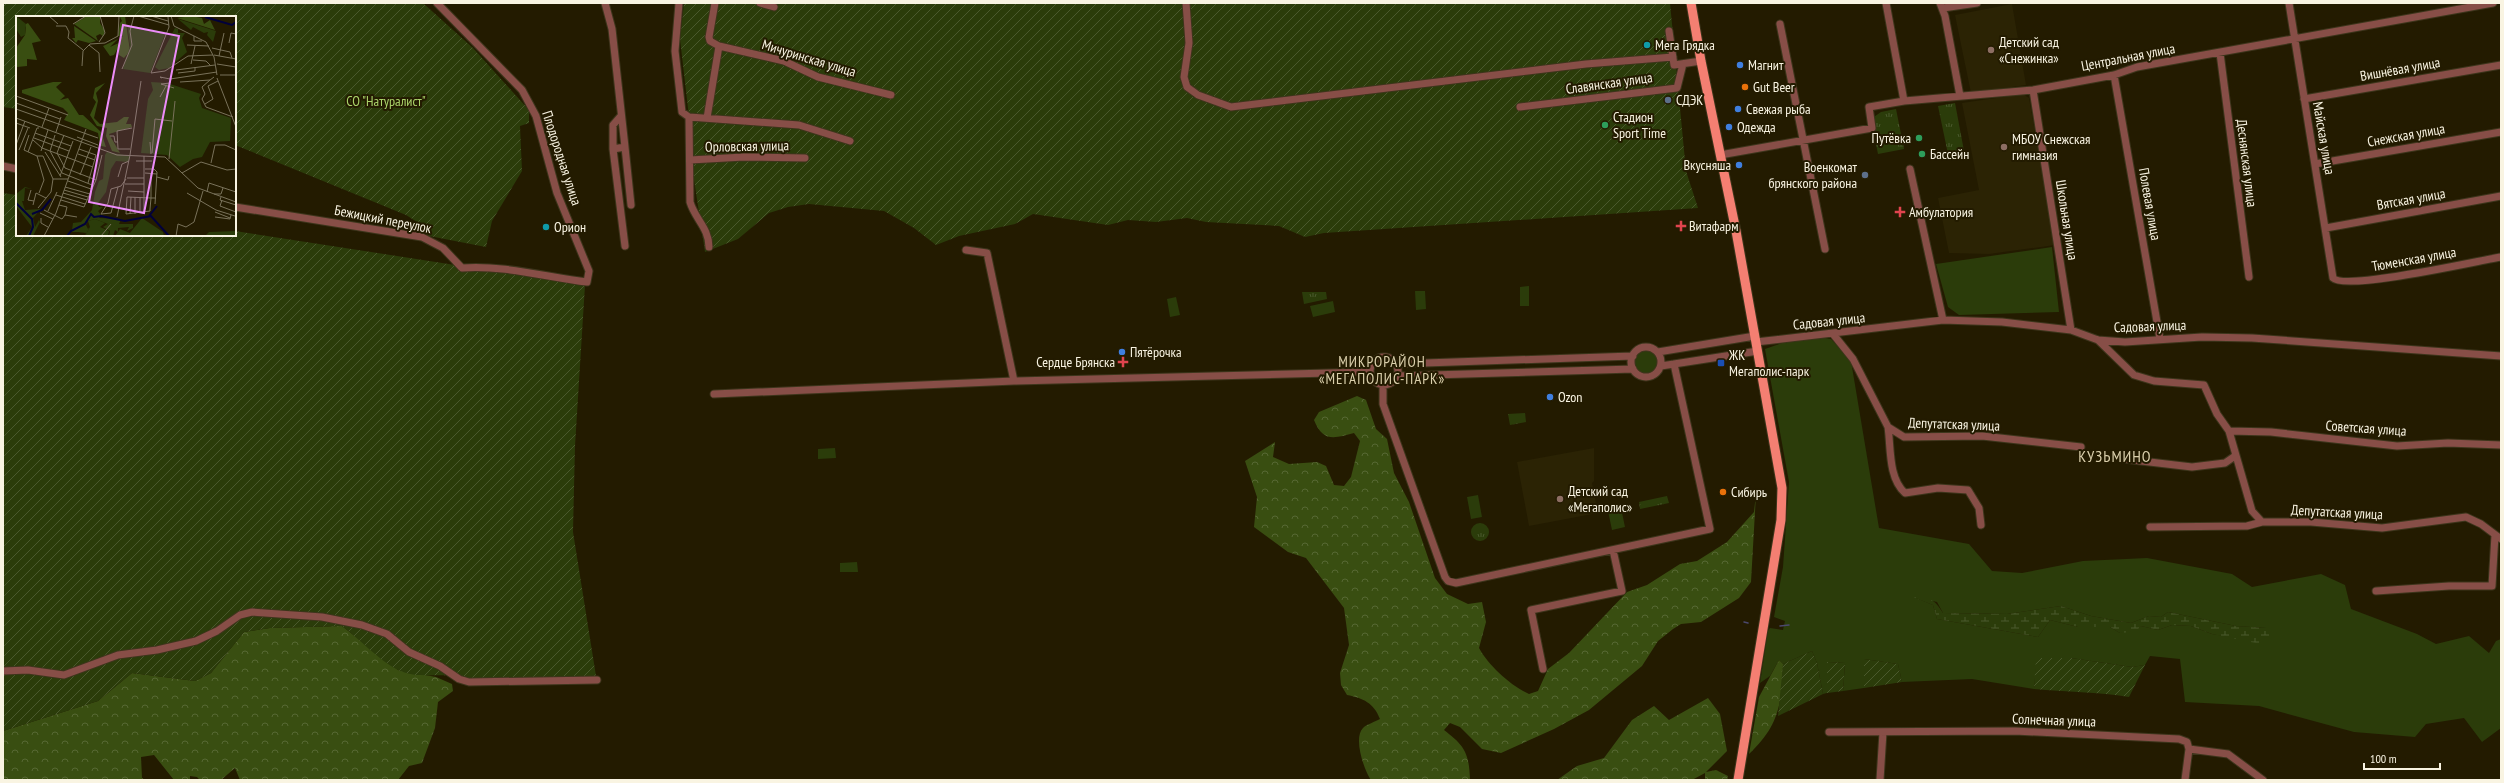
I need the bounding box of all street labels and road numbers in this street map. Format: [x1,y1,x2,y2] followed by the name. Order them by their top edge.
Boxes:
[760,35,858,81] street label: Мичуринская улица
[2080,39,2176,75] street label: Центральная улица
[2358,53,2442,85] street label: Вишнёвая улица
[1564,68,1654,98] street label: Славянская улица
[2309,100,2339,176] street label: Майская улица
[538,108,586,208] street label: Плодородная улица
[2233,118,2261,208] street label: Деснянская улица
[2366,119,2446,151] street label: Снежская улица
[705,136,789,156] street label: Орловская улица
[2135,166,2165,242] street label: Полевая улица
[2052,179,2082,261] street label: Школьная улица
[2375,184,2447,214] street label: Вятская улица
[333,201,433,237] street label: Бежицкий переулок
[2370,243,2458,275] street label: Тюменская улица
[1792,308,1866,334] street label: Садовая улица
[2113,316,2187,336] street label: Садовая улица
[1908,413,2000,435] street label: Депутатская улица
[2325,416,2407,440] street label: Советская улица
[2291,501,2383,523] street label: Депутатская улица
[2012,710,2096,730] street label: Солнечная улица

